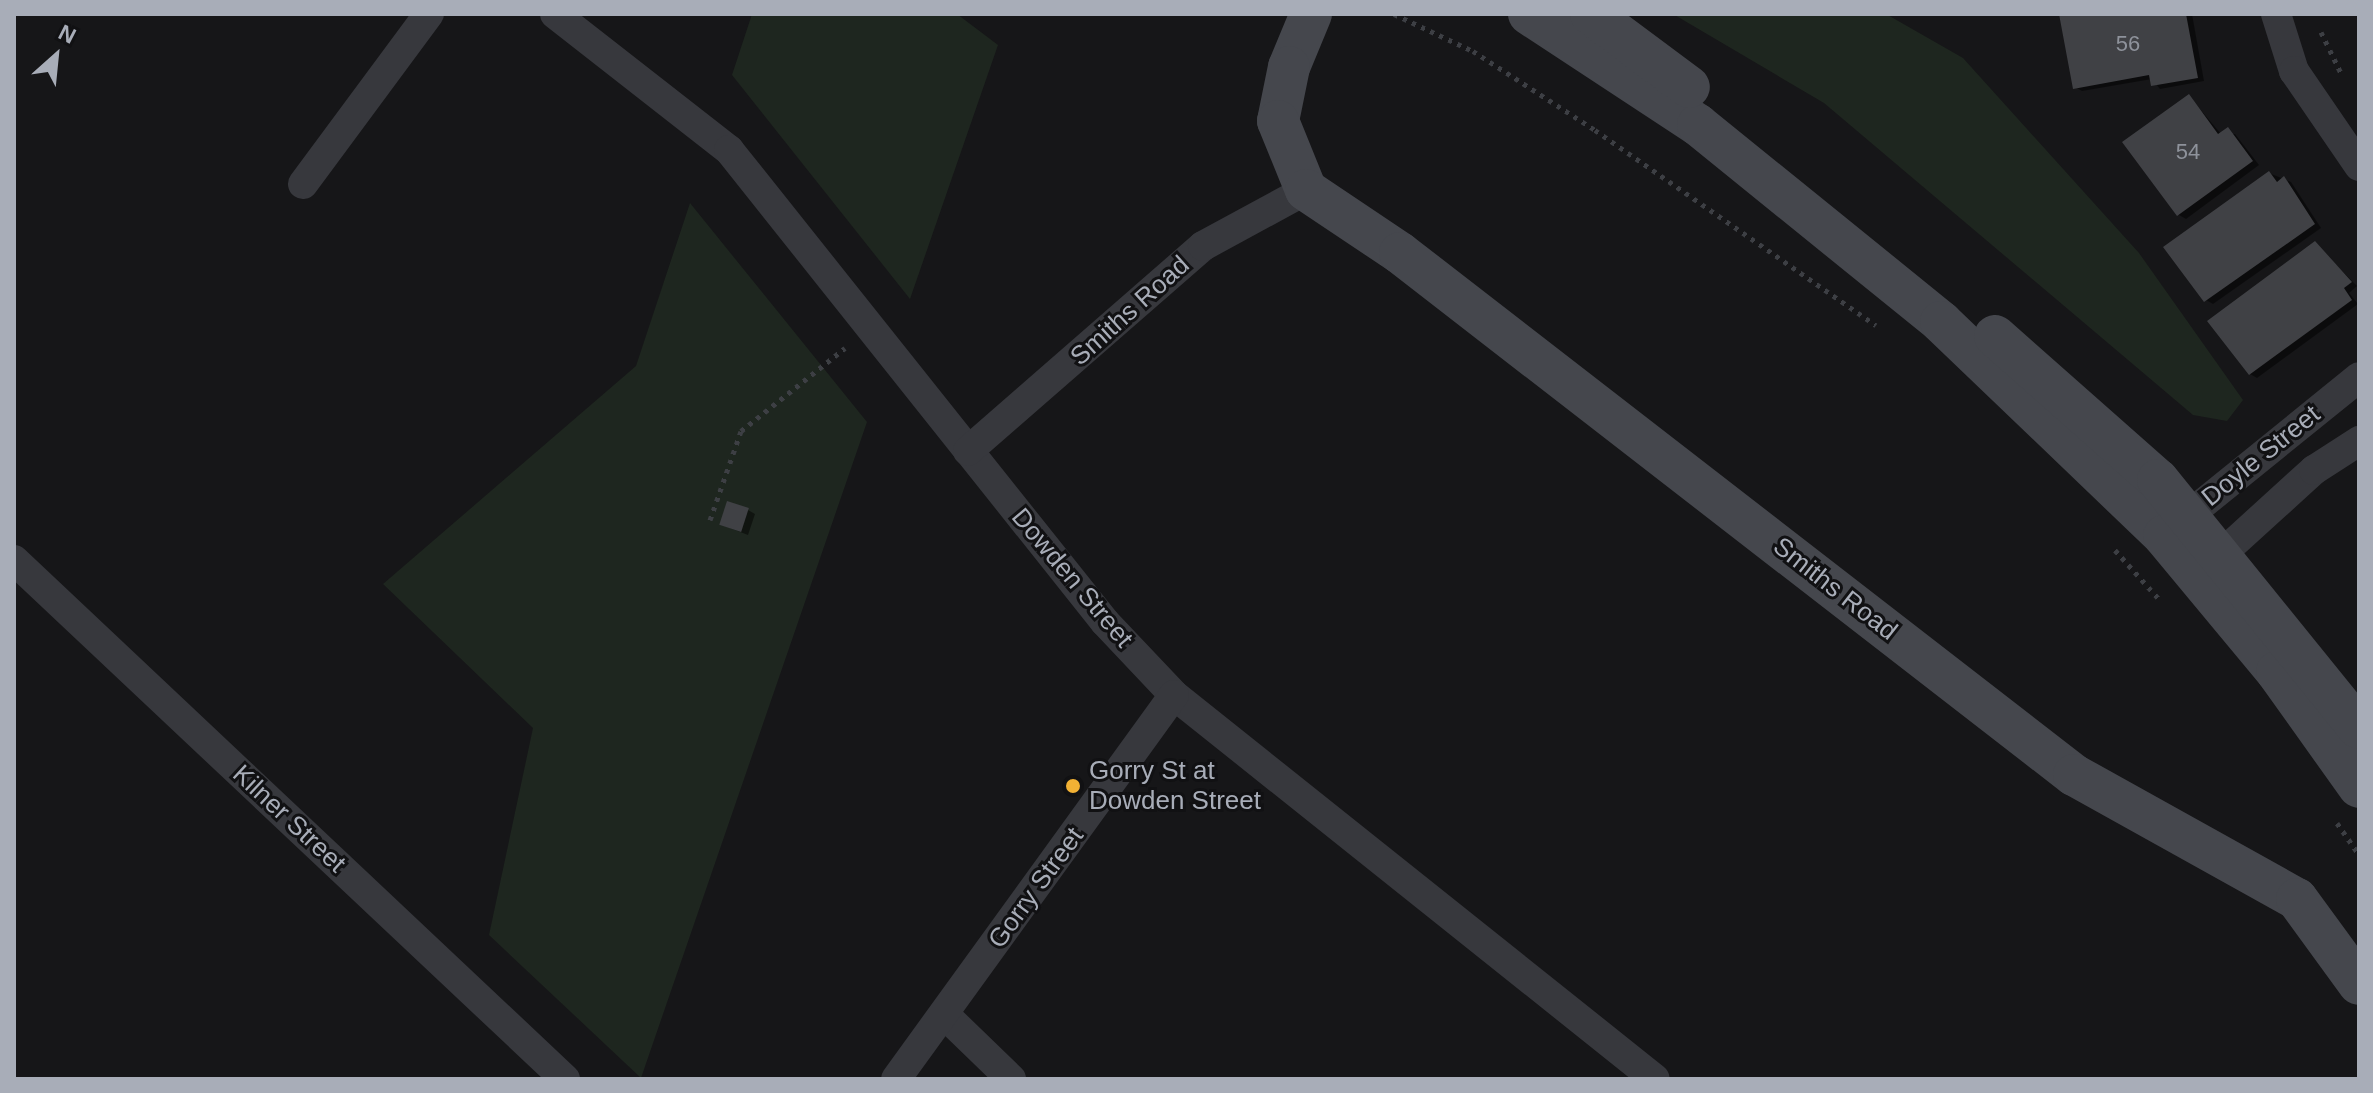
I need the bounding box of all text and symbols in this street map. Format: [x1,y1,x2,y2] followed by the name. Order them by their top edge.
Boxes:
[16,16,96,96] north arrow
[54,19,80,49] text: N
[2116,31,2140,57] house number: 56
[2176,139,2200,165] house number: 54
[1064,250,1196,372] street label: Smiths Road
[2196,399,2326,513] street label: Doyle Street
[1005,502,1139,654] street label: Dowden Street
[1767,531,1903,647] street label: Smiths Road
[1089,755,1261,816] place label: Gorry St at Dowden Street
[226,759,352,879] street label: Kilner Street
[1064,777,1082,795] marker: Gorry St at Dowden Street
[982,822,1090,954] street label: Gorry Street

